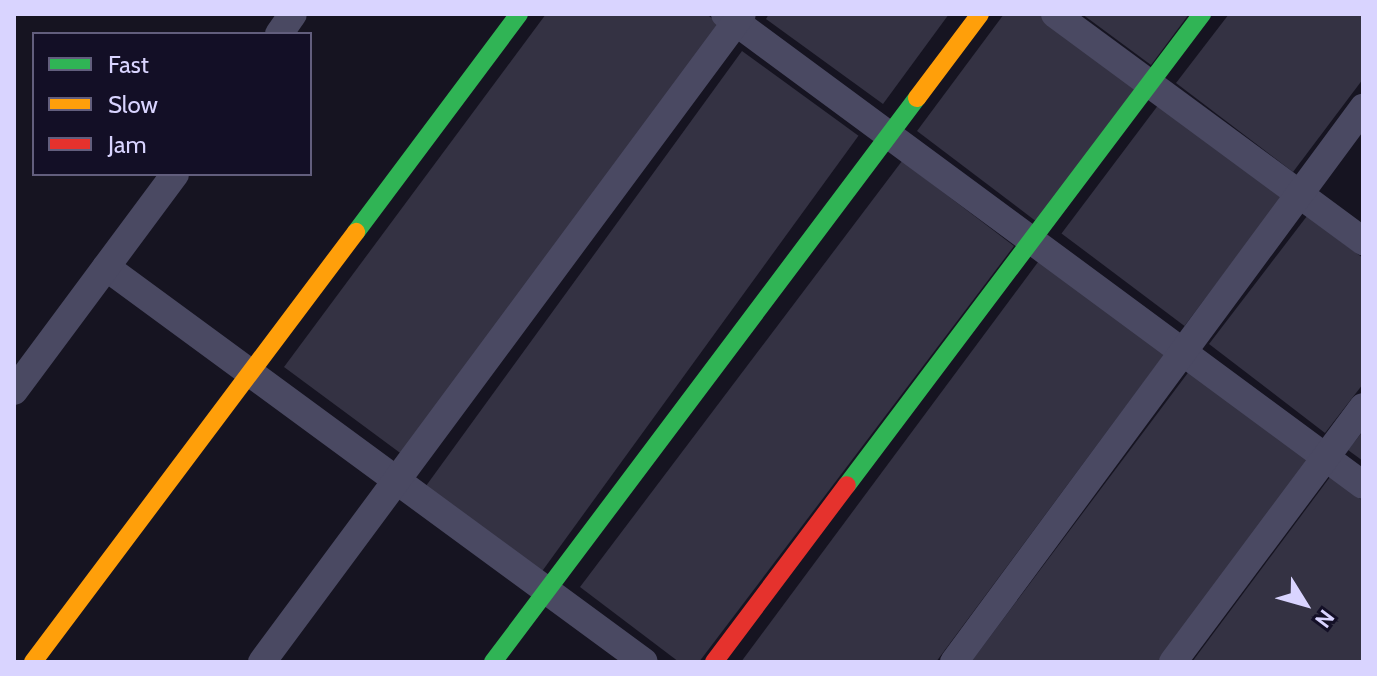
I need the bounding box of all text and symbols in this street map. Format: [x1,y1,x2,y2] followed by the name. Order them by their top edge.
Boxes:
[32,32,312,176] legend
[108,50,149,79] text: Fast
[108,90,158,119] text: Slow
[108,130,146,159] text: Jam
[1265,564,1345,644] north arrow
[1309,604,1340,633] text: N

